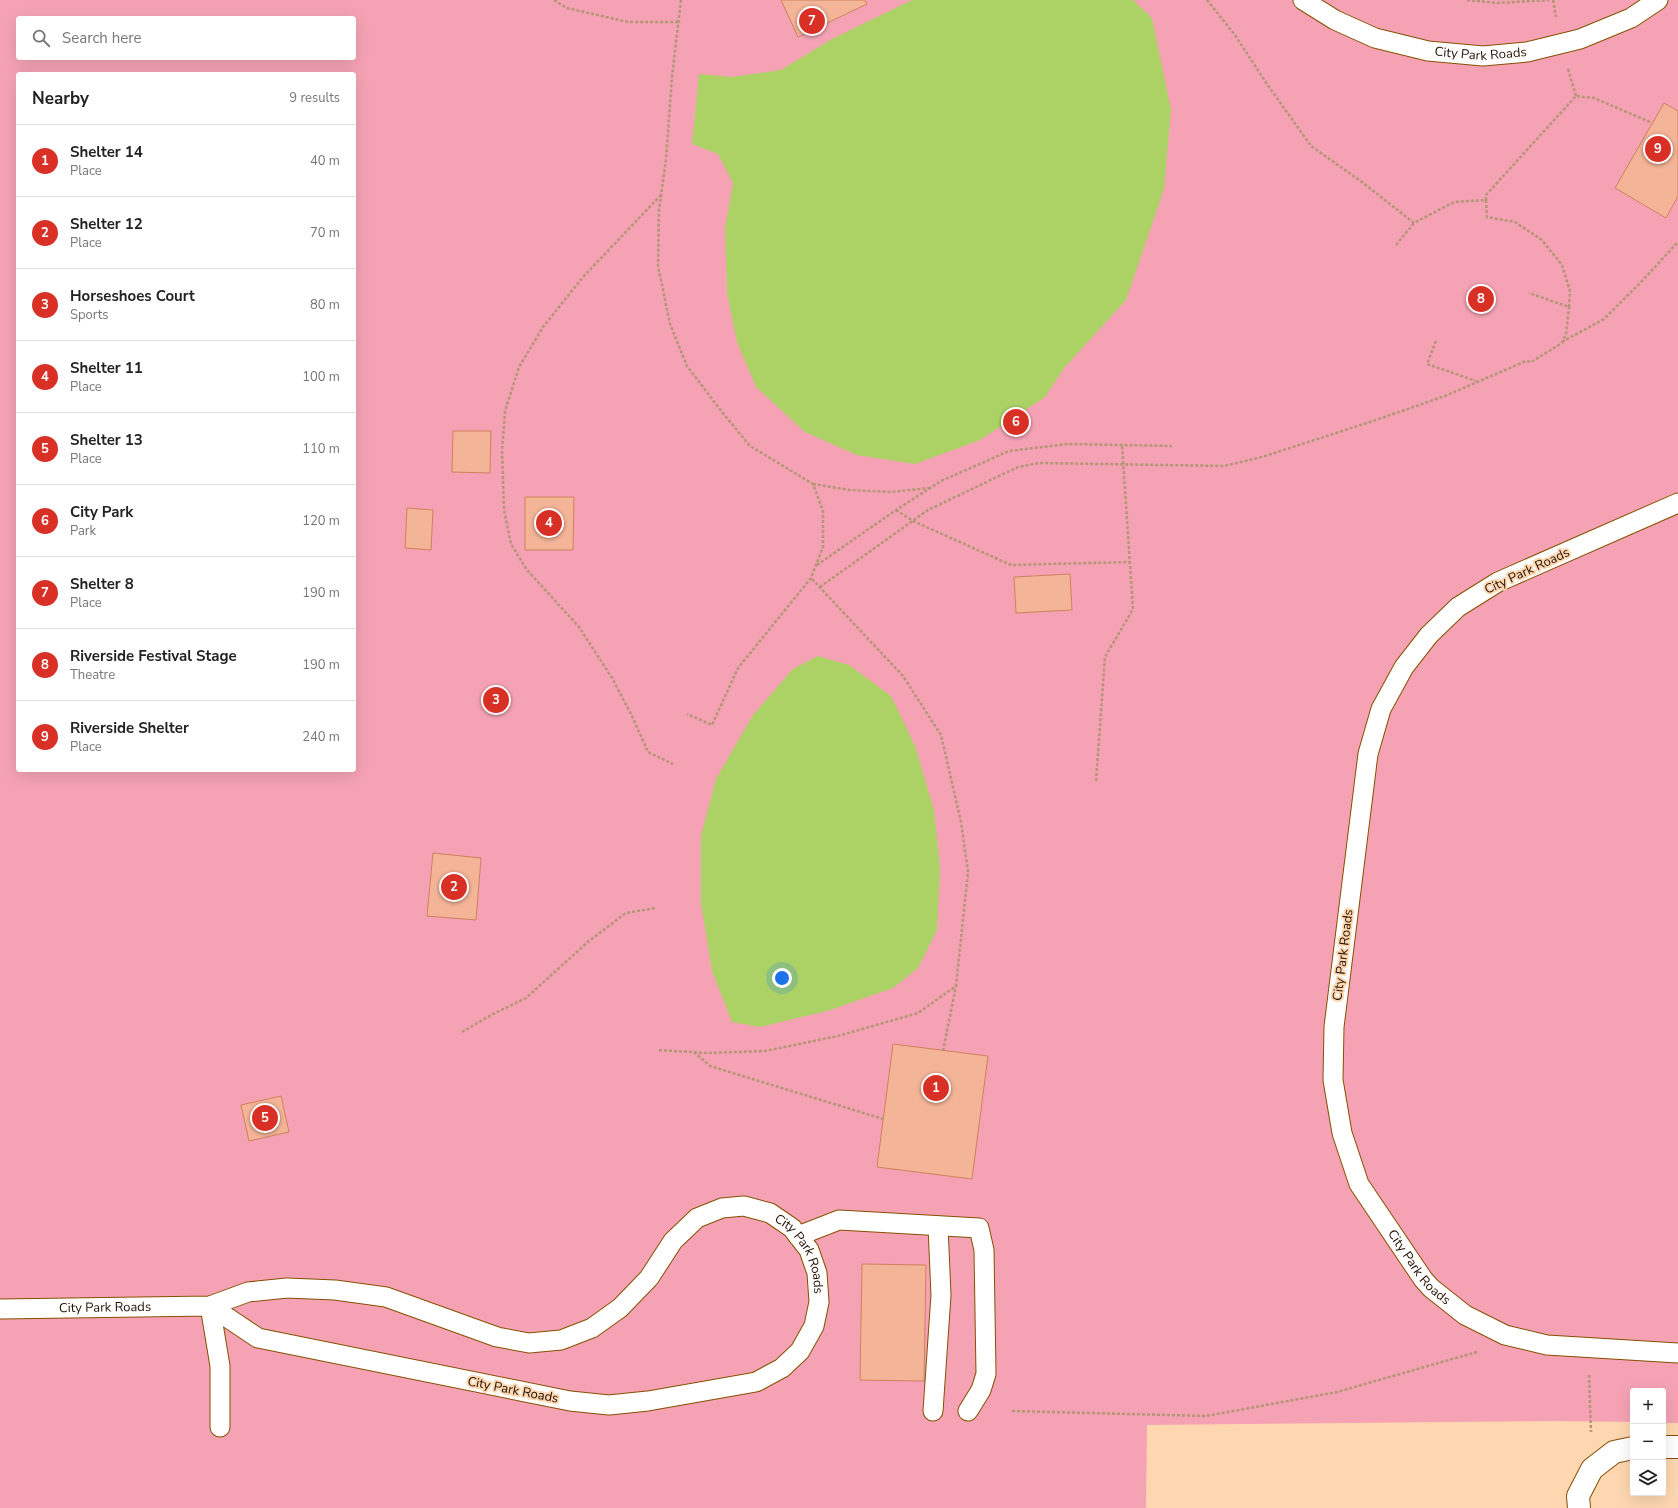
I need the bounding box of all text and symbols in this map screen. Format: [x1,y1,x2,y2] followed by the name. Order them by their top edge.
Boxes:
[799,6,825,36] pin: 7
[16,16,356,60] search box
[30,27,52,49] icon: search
[62,28,142,48] text: Search here
[1434,43,1527,65] street label: City Park Roads
[32,87,89,110] text: Nearby
[289,89,340,107] text: 9 results
[1645,134,1671,164] pin: 9
[70,142,143,162] text: Shelter 14
[41,152,49,170] text: 1
[310,152,340,170] text: 40 m
[70,162,102,180] text: Place
[70,214,143,234] text: Shelter 12
[41,224,49,242] text: 2
[310,224,340,242] text: 70 m
[70,234,102,252] text: Place
[1468,284,1494,314] pin: 8
[70,286,195,306] text: Horseshoes Court
[41,296,49,314] text: 3
[310,296,340,314] text: 80 m
[70,306,109,324] text: Sports
[70,358,143,378] text: Shelter 11
[41,368,49,386] text: 4
[302,368,340,386] text: 100 m
[70,378,102,396] text: Place
[1003,407,1029,437] pin: 6
[70,430,143,450] text: Shelter 13
[41,440,49,458] text: 5
[302,440,340,458] text: 110 m
[70,450,102,468] text: Place
[70,502,133,522] text: City Park
[536,508,562,538] pin: 4
[41,512,49,530] text: 6
[302,512,340,530] text: 120 m
[70,522,96,540] text: Park
[1481,543,1573,599] street label: City Park Roads
[70,574,134,594] text: Shelter 8
[41,584,49,602] text: 7
[302,584,340,602] text: 190 m
[70,594,102,612] text: Place
[70,646,237,666] text: Riverside Festival Stage
[41,656,49,674] text: 8
[302,656,340,674] text: 190 m
[70,666,115,684] text: Theatre
[483,685,509,715] pin: 3
[70,718,189,738] text: Riverside Shelter
[41,728,49,746] text: 9
[302,728,340,746] text: 240 m
[70,738,102,756] text: Place
[441,872,467,902] pin: 2
[1328,908,1358,1002] street label: City Park Roads
[772,968,792,988] your location
[923,1073,949,1103] pin: 1
[252,1103,278,1133] pin: 5
[771,1210,827,1294] street label: City Park Roads
[1383,1226,1454,1309] street label: City Park Roads
[59,1298,151,1317] street label: City Park Roads
[466,1372,560,1408] street label: City Park Roads
[1630,1388,1666,1496] map controls
[1630,1388,1666,1424] button: +
[1630,1424,1666,1460] button: −
[1630,1460,1666,1496] button: layers

